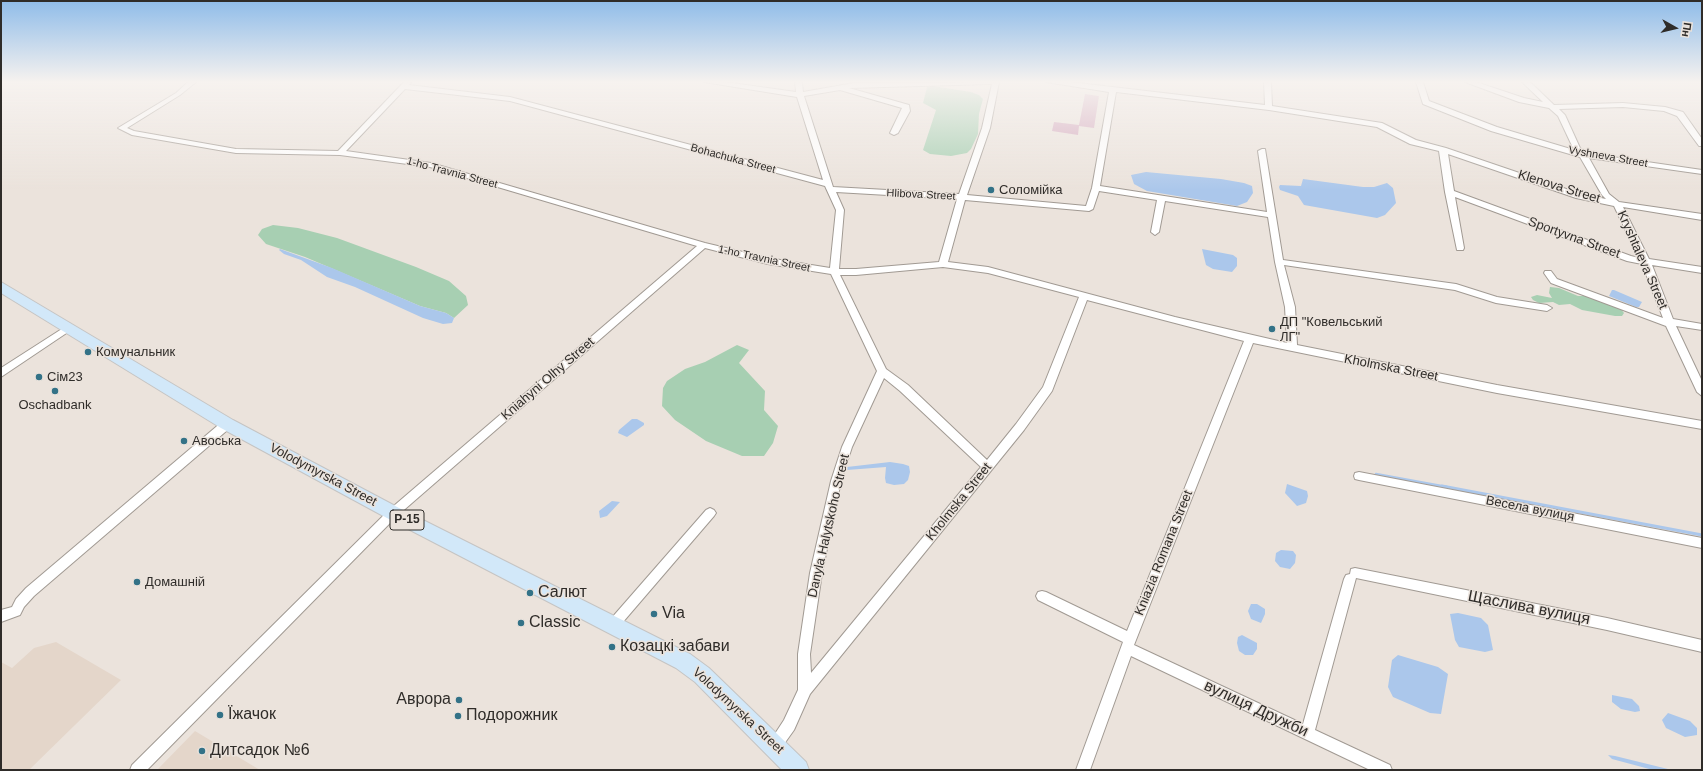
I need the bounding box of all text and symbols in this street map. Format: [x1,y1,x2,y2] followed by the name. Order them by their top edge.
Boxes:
[1655,8,1695,48] north arrow
[1680,22,1694,38] text: Пн
[689,141,777,177] street label: Bohachuka Street
[1567,144,1649,170] street label: Vyshneva Street
[405,154,499,192] street label: 1-ho Travnia Street
[1516,167,1602,207] street label: Klenova Street
[999,182,1063,198] place label: Соломійка
[986,185,996,195] marker: Соломійка
[886,187,956,203] street label: Hlibova Street
[1613,208,1671,312] street label: Kryshtaleva Street
[1526,214,1622,262] street label: Sportyvna Street
[717,243,811,275] street label: 1-ho Travnia Street
[1280,314,1383,345] place label: ДП "Ковельський ЛГ"
[1267,324,1277,334] marker: ДП "Ковельський ЛГ"
[498,334,598,424] street label: Kniahyni Olhy Street
[96,344,175,360] place label: Комунальник
[83,347,93,357] marker: Комунальник
[1343,351,1439,385] street label: Kholmska Street
[47,369,83,385] place label: Сім23
[34,372,44,382] marker: Сім23
[50,386,60,396] marker: Oschadbank
[19,397,91,413] place label: Oschadbank
[192,433,241,449] place label: Авоська
[179,436,189,446] marker: Авоська
[267,440,379,510] street label: Volodymyrska Street
[805,453,853,599] street label: Danyla Halytskoho Street
[923,460,995,544] street label: Kholmska Street
[1132,488,1196,618] street label: Kniazia Romana Street
[1484,493,1576,525] street label: Весела вулиця
[390,510,424,530] road number: Р-15
[145,574,205,590] place label: Домашній
[132,577,142,587] marker: Домашній
[538,583,587,603] place label: Салют
[1466,587,1592,629] street label: Щаслива вулиця
[525,588,535,598] marker: Салют
[662,604,685,624] place label: Via
[649,609,659,619] marker: Via
[529,613,581,633] place label: Classic
[516,618,526,628] marker: Classic
[620,637,730,657] place label: Козацкі забави
[607,642,617,652] marker: Козацкі забави
[689,665,787,757] street label: Volodymyrska Street
[1201,676,1311,742] street label: вулиця Дружби
[396,690,451,710] place label: Аврора
[454,695,464,705] marker: Аврора
[228,705,276,725] place label: Їжачок
[466,706,557,726] place label: Подорожник
[215,710,225,720] marker: Їжачок
[453,711,463,721] marker: Подорожник
[210,741,310,761] place label: Дитсадок №6
[197,746,207,756] marker: Дитсадок №6

